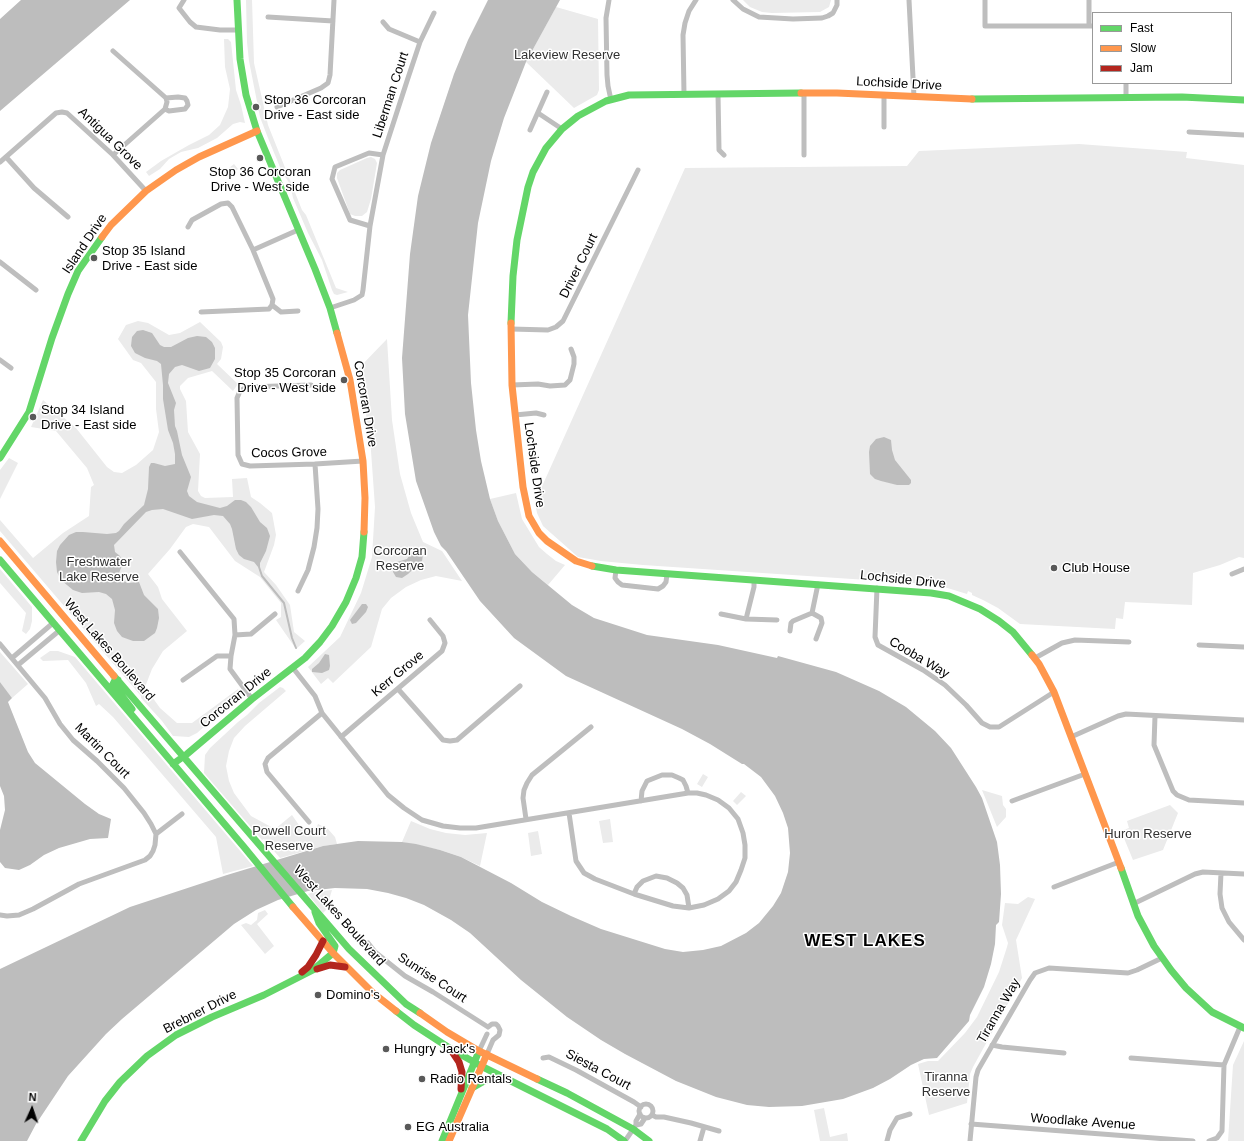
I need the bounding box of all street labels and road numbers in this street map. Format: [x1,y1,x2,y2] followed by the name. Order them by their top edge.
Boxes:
[370,50,412,140] street label: Liberman Court
[856,74,942,94] street label: Lochside Drive
[75,105,145,173] street label: Antigua Grove
[59,211,111,277] street label: Island Drive
[557,231,601,301] street label: Driver Court
[350,360,380,448] street label: Corcoran Drive
[520,421,548,509] street label: Lochside Drive
[251,445,327,461] street label: Cocos Grove
[859,568,947,592] street label: Lochside Drive
[61,596,157,704] street label: West Lakes Boulevard
[886,634,952,682] street label: Cooba Way
[369,648,427,700] street label: Kerr Grove
[197,664,275,732] street label: Corcoran Drive
[71,720,133,782] street label: Martin Court
[290,863,388,969] street label: West Lakes Boulevard
[394,950,470,1006] street label: Sunrise Court
[974,976,1024,1046] street label: Tiranna Way
[161,987,239,1037] street label: Brebner Drive
[563,1046,633,1094] street label: Siesta Court
[1030,1111,1136,1133] street label: Woodlake Avenue

